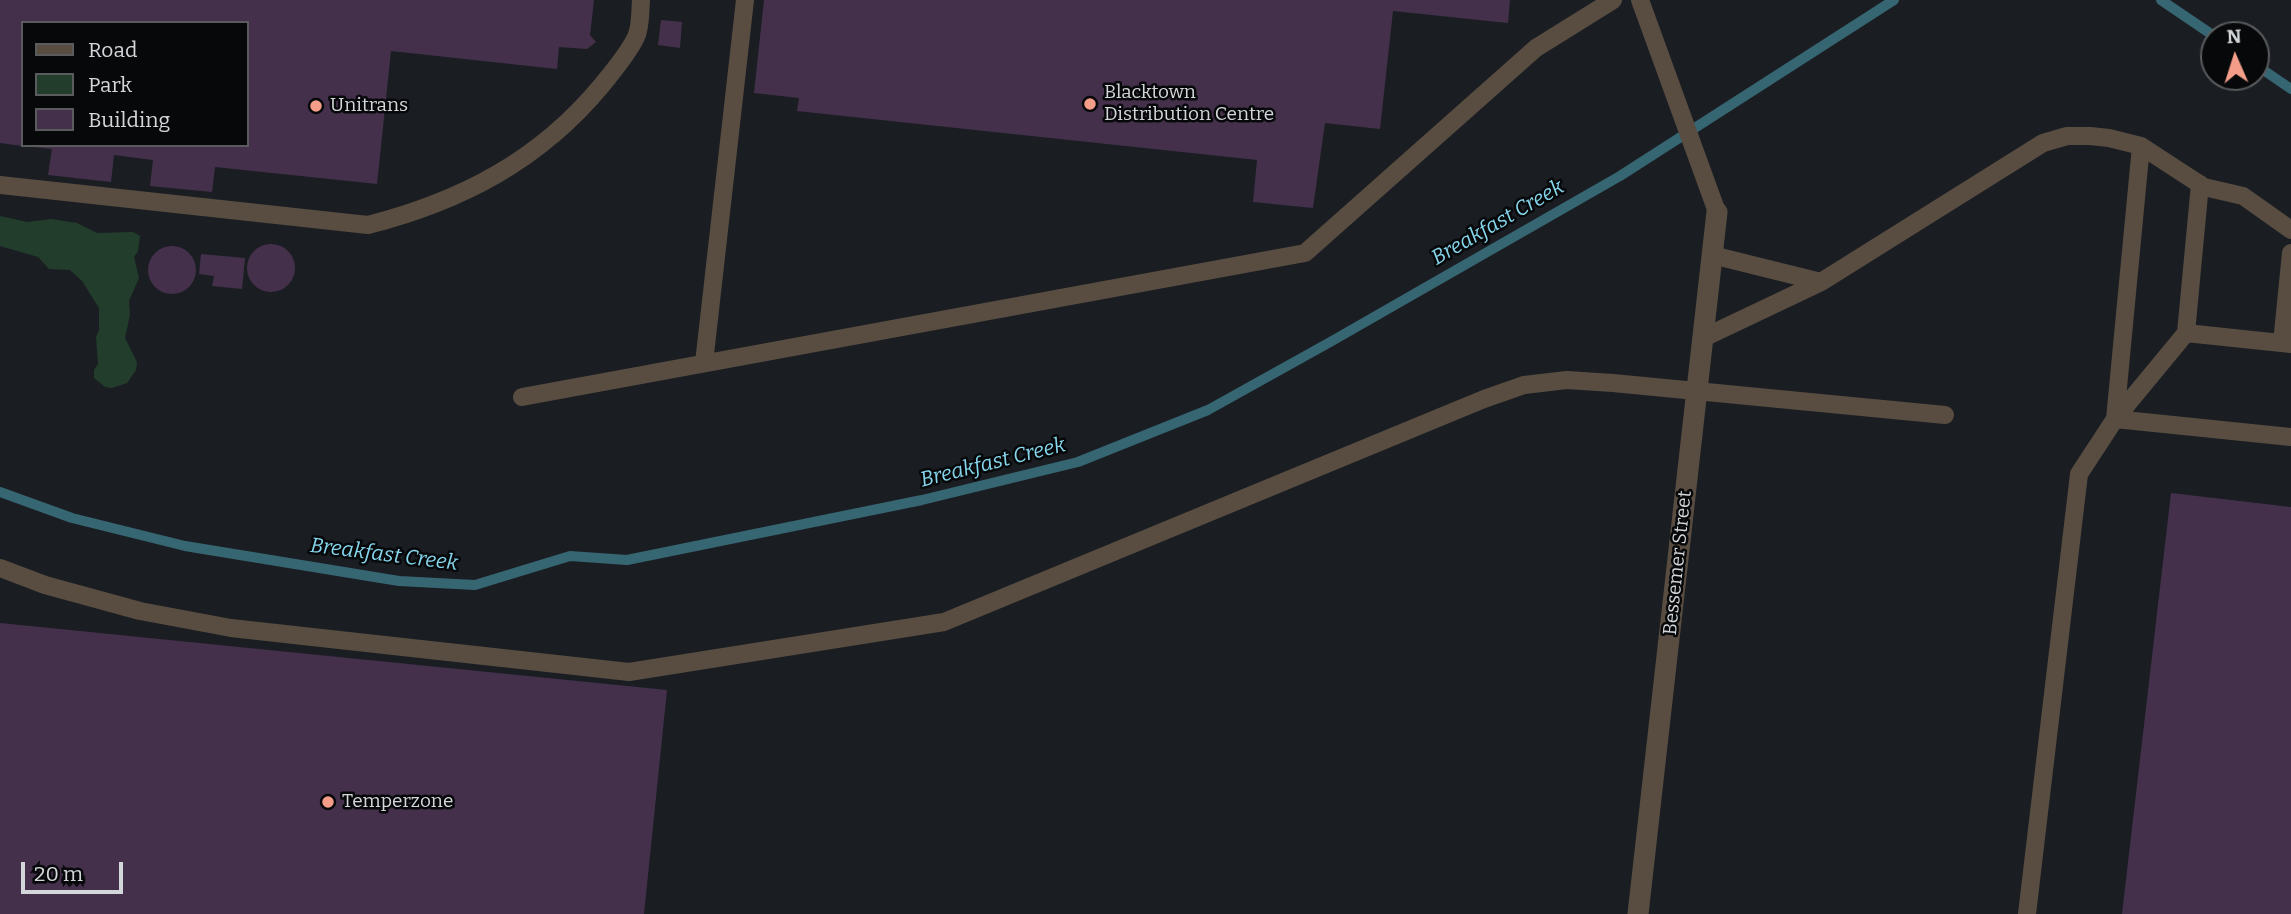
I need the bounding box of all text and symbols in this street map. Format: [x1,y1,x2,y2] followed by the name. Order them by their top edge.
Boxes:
[21,21,248,147] legend
[2200,21,2270,91] north arrow
[2226,25,2242,48] text: N
[88,37,137,63] text: Road
[88,72,132,98] text: Park
[1104,82,1274,126] place label: Blacktown Distribution Centre
[330,95,408,117] place label: Unitrans
[1082,96,1098,112] marker: Blacktown Distribution Centre
[308,98,324,114] marker: Unitrans
[88,107,170,133] text: Building
[1427,175,1569,271] water label: Breakfast Creek
[918,433,1068,493] water label: Breakfast Creek
[1659,490,1697,636] street label: Bessemer Street
[309,533,459,577] water label: Breakfast Creek
[342,791,453,813] place label: Temperzone
[320,794,336,810] marker: Temperzone
[24,848,126,892] scale bar
[34,861,83,887] text: 20 m

